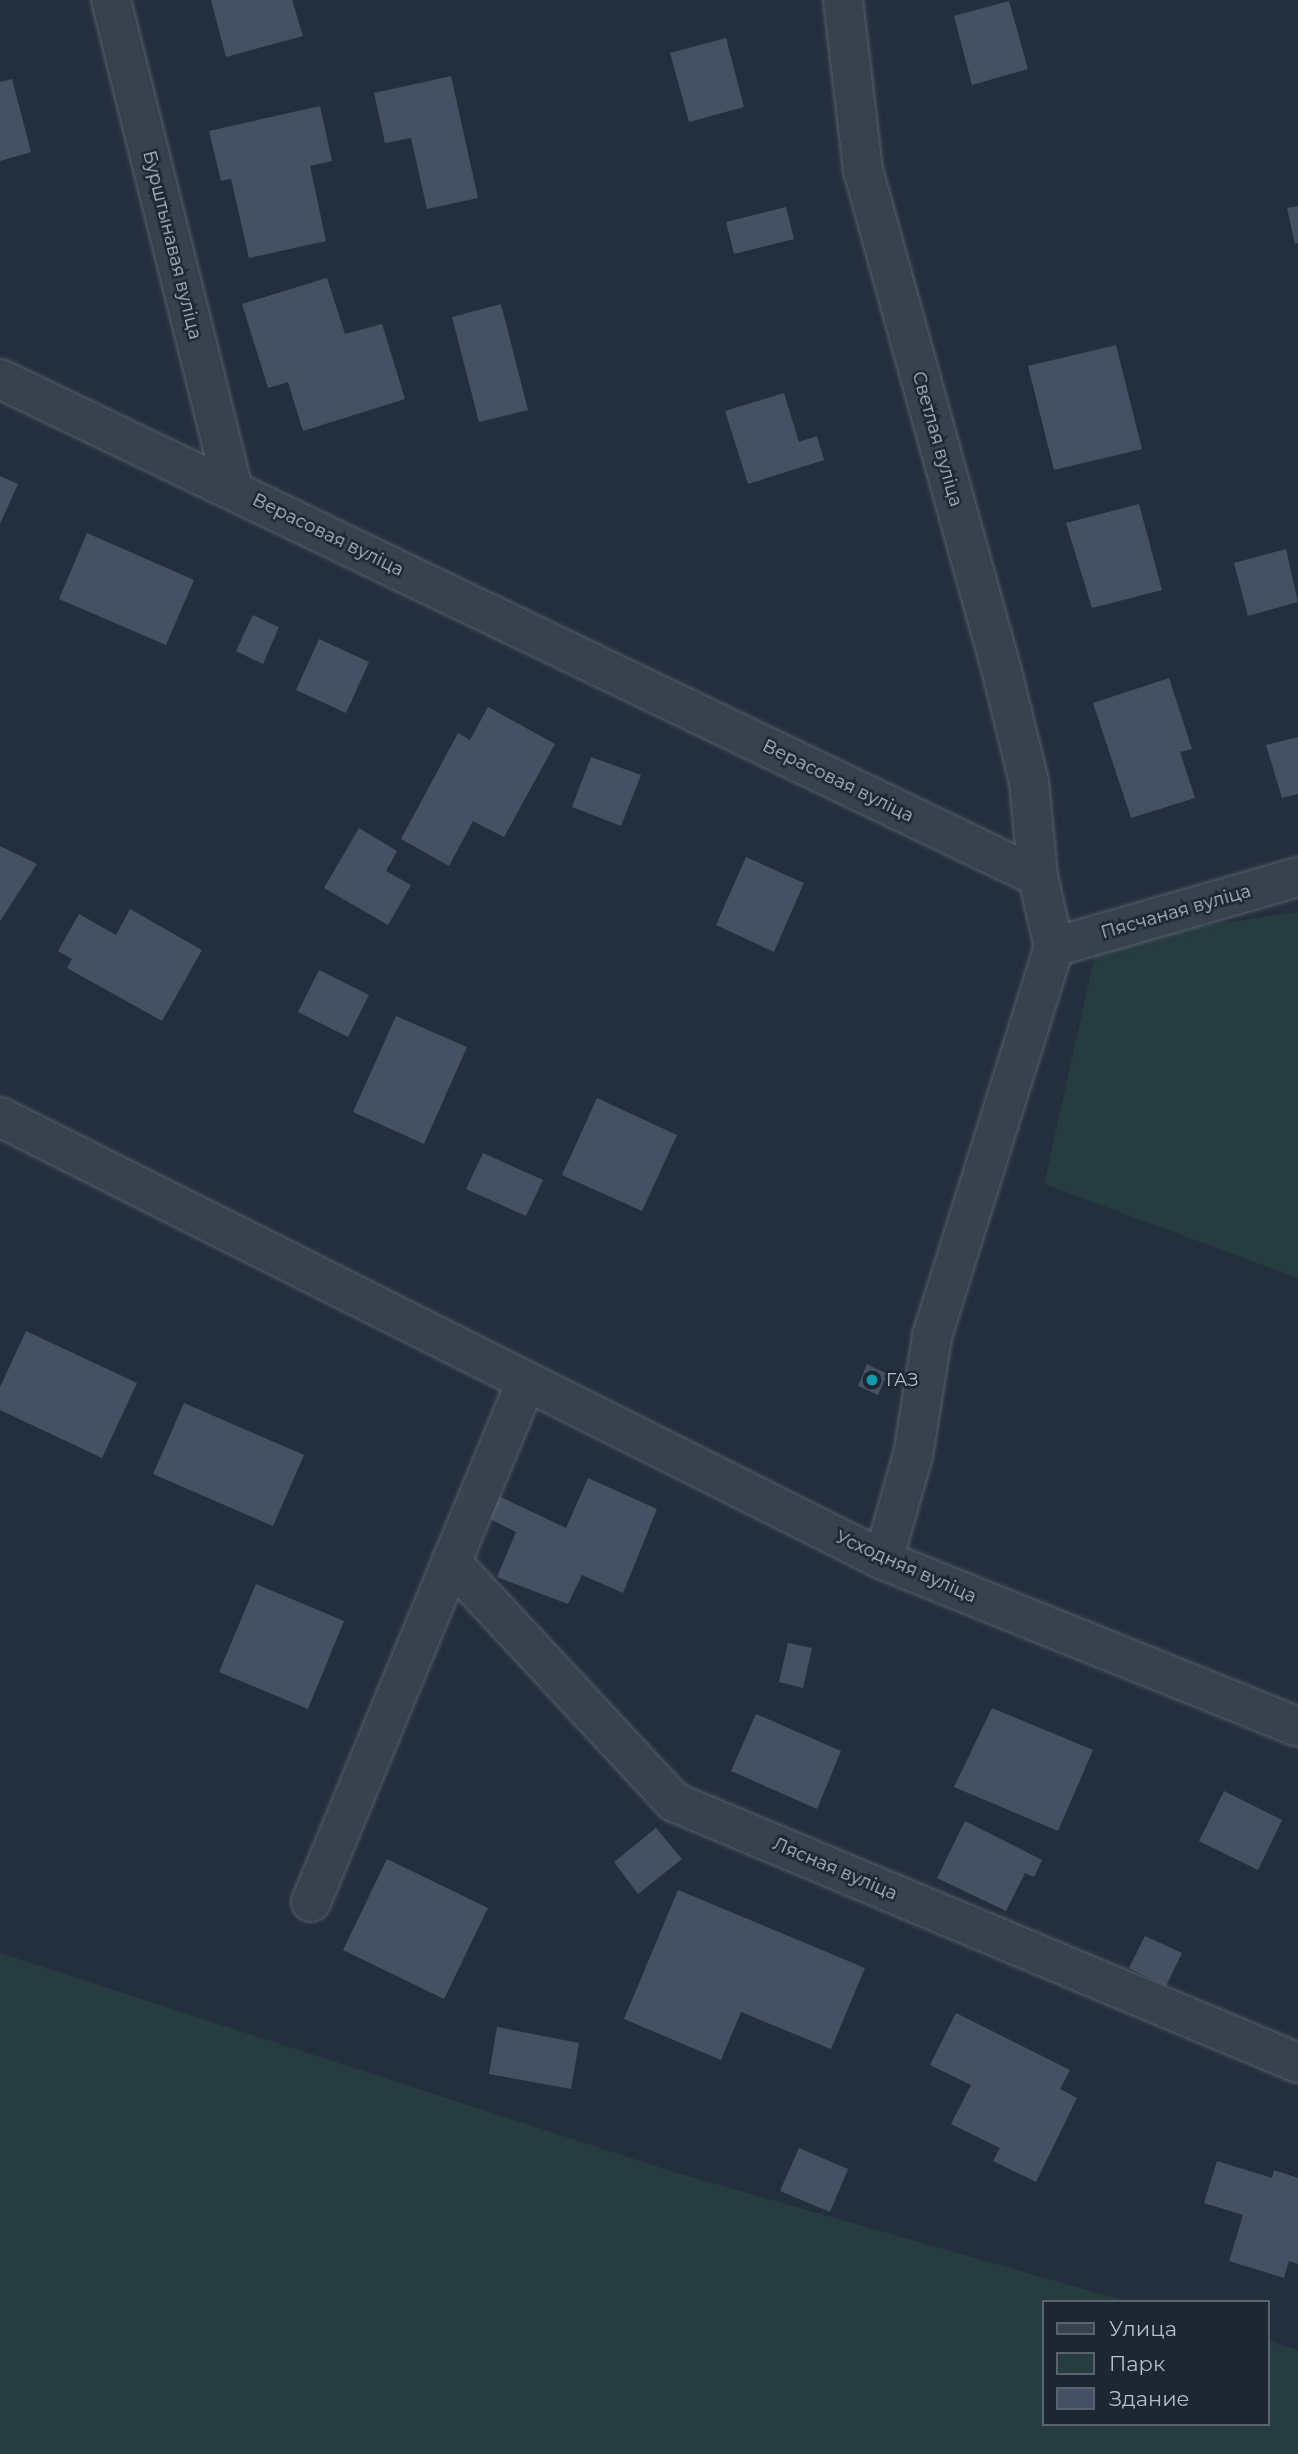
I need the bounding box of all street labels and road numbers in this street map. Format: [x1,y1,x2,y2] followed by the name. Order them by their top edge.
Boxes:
[138,148,206,342] street label: Бурштынавая вуліца
[907,369,967,509] street label: Светлая вуліца
[249,489,407,581] street label: Верасовая вуліца
[759,735,917,827] street label: Верасовая вуліца
[1098,880,1254,944] street label: Пясчаная вуліца
[832,1526,980,1608] street label: Усходняя вуліца
[770,1833,900,1905] street label: Лясная вуліца

